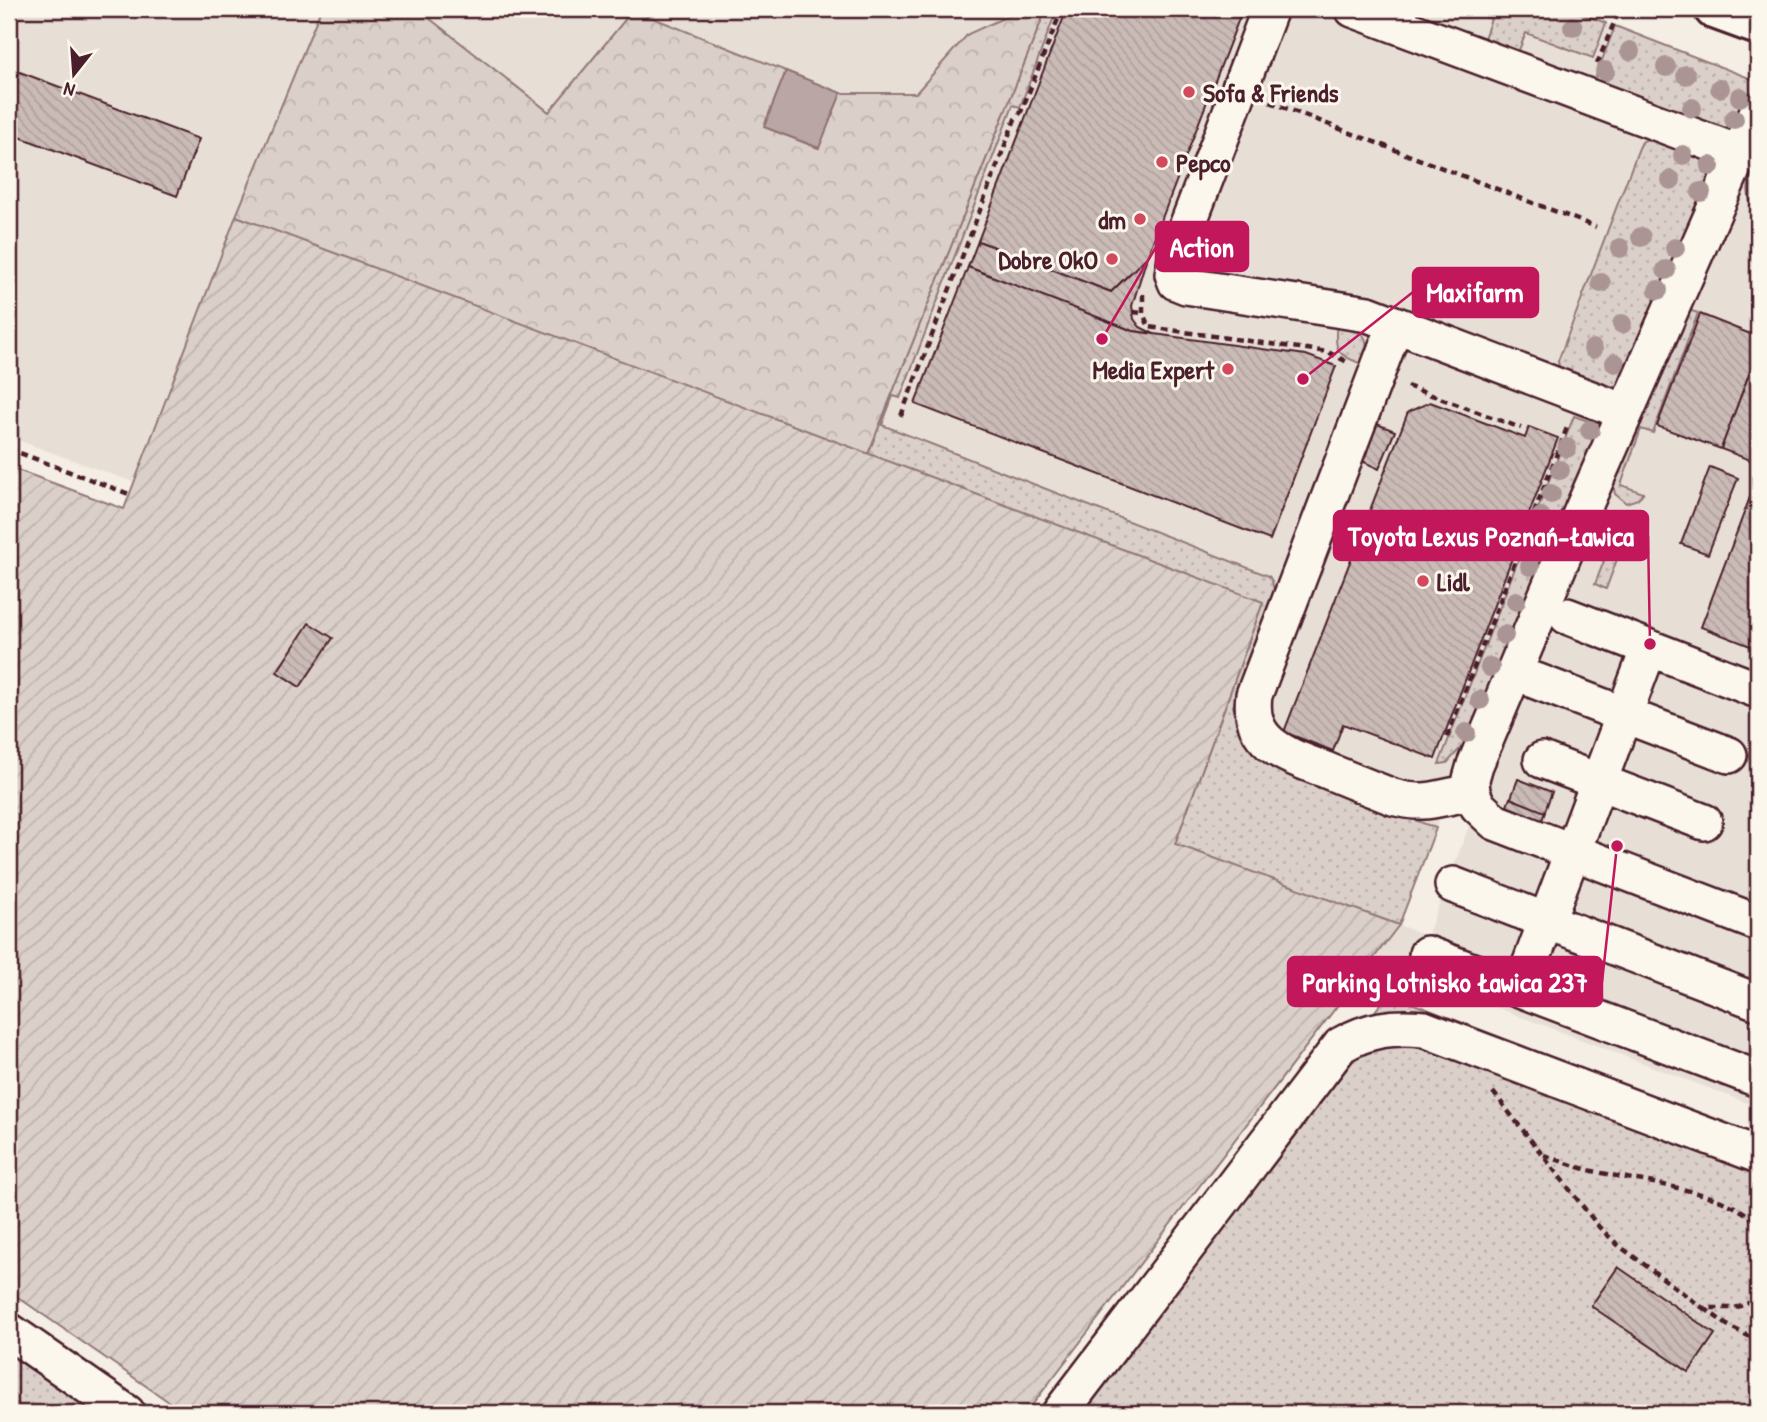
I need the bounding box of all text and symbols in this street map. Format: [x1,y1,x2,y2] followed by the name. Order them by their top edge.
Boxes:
[38,38,108,108] north arrow
[1203,75,1339,110] place label: Sofa & Friends
[60,76,78,104] text: N
[1181,84,1197,100] marker: Sofa & Friends
[1176,145,1231,181] place label: Pepco
[1154,154,1170,170] marker: Pepco
[1098,202,1126,237] place label: dm
[1132,211,1148,227] marker: dm
[1156,222,1248,271] callout: Action
[1170,228,1234,266] text: Action
[998,242,1099,277] place label: Dobre OkO
[1104,251,1120,267] marker: Dobre OkO
[1413,268,1538,317] callout: Maxifarm
[1426,273,1524,311] text: Maxifarm
[1092,352,1215,388] place label: Media Expert
[1220,361,1236,377] marker: Media Expert
[1334,511,1648,560] callout: Toyota Lexus Poznań-Ławica
[1347,517,1634,556] text: Toyota Lexus Poznań-Ławica
[1437,564,1471,599] place label: Lidl
[1415,573,1431,589] marker: Lidl
[1288,957,1602,1006] callout: Parking Lotnisko Ławica 237
[1302,963,1588,1002] text: Parking Lotnisko Ławica 237

